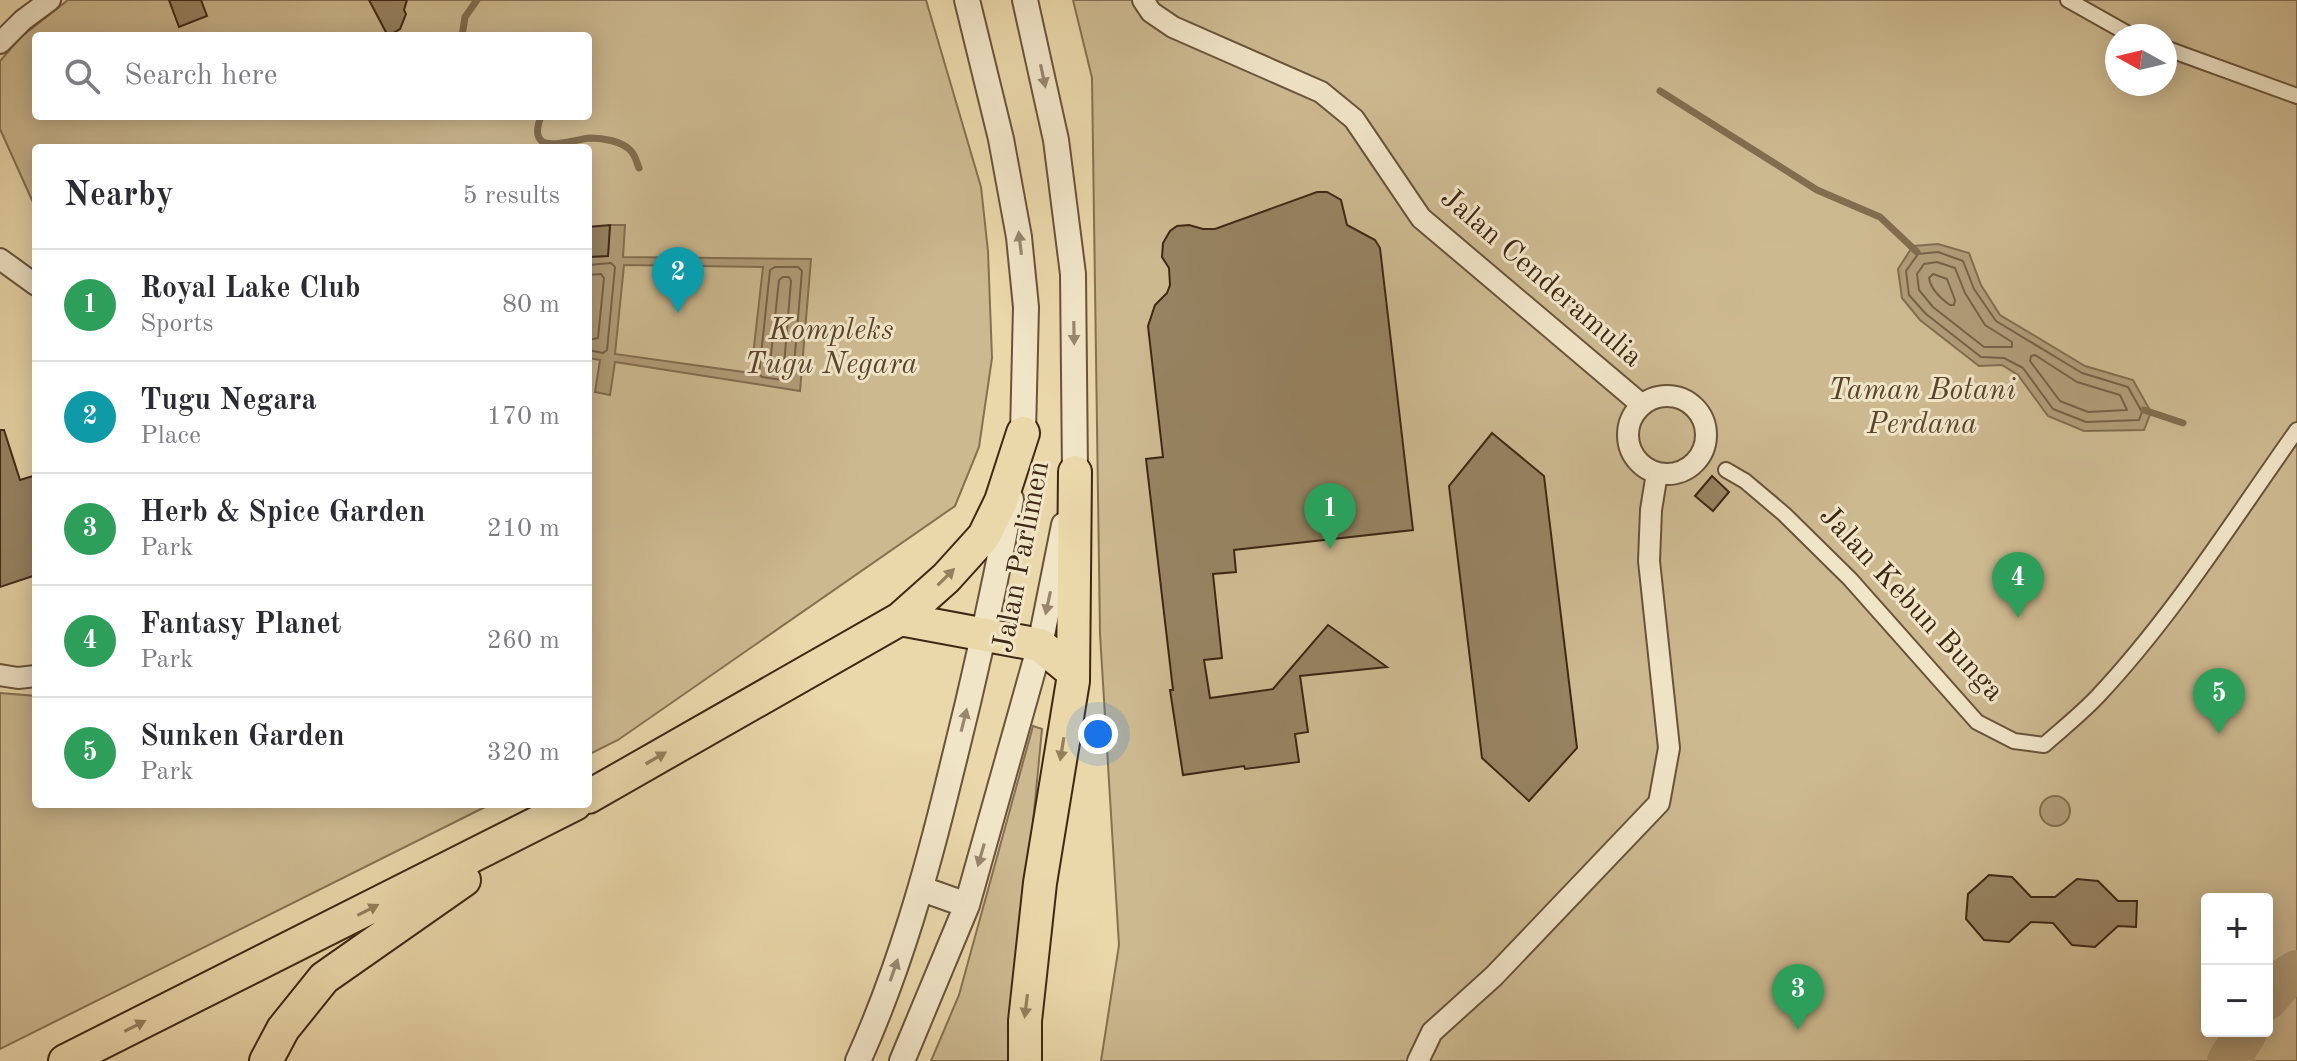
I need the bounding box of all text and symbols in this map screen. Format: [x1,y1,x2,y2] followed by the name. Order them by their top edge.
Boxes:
[2105,24,2177,96] north arrow
[32,32,592,120] search box
[60,54,104,98] icon: search
[124,61,278,91] text: Search here
[1037,64,1050,89] one-way arrow
[64,179,174,213] text: Nearby
[462,183,560,209] text: 5 results
[1435,183,1648,373] street label: Jalan Cenderamulia
[1013,230,1026,255] one-way arrow
[652,247,704,313] pin: 2
[140,274,361,304] text: Royal Lake Club
[82,292,98,318] text: 1
[502,292,560,318] text: 80 m
[140,311,214,337] text: Sports
[744,316,918,380] park label: Kompleks Tugu Negara
[1067,321,1080,346] one-way arrow
[1828,376,2016,440] park label: Taman Botani Perdana
[140,386,317,416] text: Tugu Negara
[82,404,98,430] text: 2
[487,404,560,430] text: 170 m
[140,423,201,449] text: Place
[989,459,1055,655] street label: Jalan Parlimen
[1304,483,1356,549] pin: 1
[140,498,425,528] text: Herb & Spice Garden
[1813,501,2009,708] street label: Jalan Kebun Bunga
[82,516,98,542] text: 3
[487,516,560,542] text: 210 m
[140,535,194,561] text: Park
[1992,552,2044,618] pin: 4
[937,568,955,587] one-way arrow
[1041,591,1054,616] one-way arrow
[140,610,342,640] text: Fantasy Planet
[82,628,98,654] text: 4
[487,628,560,654] text: 260 m
[140,647,194,673] text: Park
[2193,668,2245,734] pin: 5
[958,707,971,732] one-way arrow
[1078,714,1118,754] your location
[140,722,345,752] text: Sunken Garden
[1055,737,1068,762] one-way arrow
[82,740,98,766] text: 5
[487,740,560,766] text: 320 m
[645,751,667,765] one-way arrow
[140,759,194,785] text: Park
[974,843,987,867] one-way arrow
[2201,893,2273,1037] map controls
[2201,893,2273,965] button: +
[356,903,379,916] one-way arrow
[888,957,901,981] one-way arrow
[1772,964,1824,1030] pin: 3
[2201,965,2273,1037] button: −
[1020,994,1033,1019] one-way arrow
[124,1019,147,1033] one-way arrow

